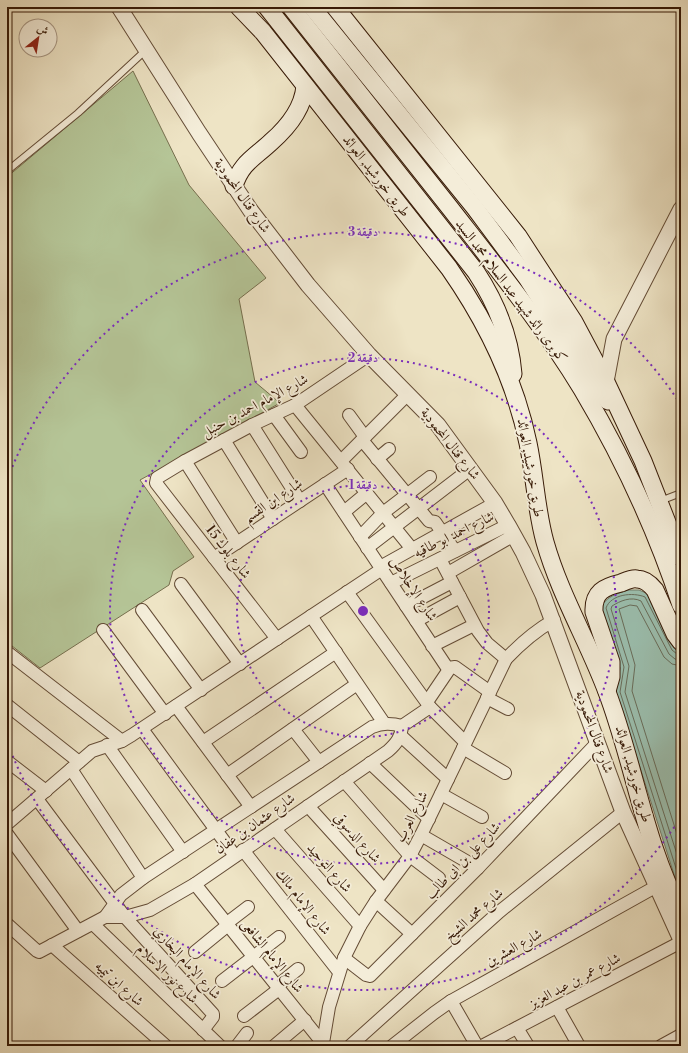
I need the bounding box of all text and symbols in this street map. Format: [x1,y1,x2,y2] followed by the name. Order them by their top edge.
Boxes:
[18,18,58,58] north arrow
[34,21,51,39] text: ش
[338,131,414,221] street label: طريق خورشيد, العوائد
[208,155,274,238] street label: شارع قنال المحمودية
[449,216,571,368] street label: كوبرى رائد شهيد عبد السلام محمد السيد
[348,225,378,240] text: 3 دقيقة
[348,351,378,366] text: 2 دقيقة
[199,370,313,444] street label: شارع الإمام احمد بن حنبل
[415,404,484,485] street label: شارع قنال المحمودية
[512,417,548,519] street label: طريق خورشيد, العوائد
[240,475,308,531] street label: شارع ابن القسم
[349,478,377,493] text: 1 دقيقة
[411,508,498,564] street label: شارع احمد ابو طاقيه
[200,521,255,584] street label: شارع بلوك 15
[383,553,441,626] street label: شارع الإخلاص
[356,604,370,618] centre of rings
[569,688,617,777] street label: شارع قنال المحمودية
[611,724,655,824] street label: طريق خورشيد, العوائد
[391,788,434,847] street label: شارع العرب
[211,790,300,860] street label: شارع عثمان بن عفان
[328,809,384,868] street label: شارع الدسوقي
[422,819,506,905] street label: شارع على بن ابى طالب
[301,839,356,898] street label: شارع التوحيد
[269,865,335,941] street label: شارع الإمام مالك
[441,884,509,948] street label: شارع محمد الشيخ
[234,915,307,999] street label: شارع الإمام الشافعى
[147,922,225,1006] street label: شارع الإمام البخاري
[483,925,546,973] street label: شارع العشرين
[130,940,202,1010] street label: شارع نور الاسلام
[524,949,625,1015] street label: شارع عمر بن عبد العزيز
[90,957,147,1012] street label: شارع ابن تيميه

